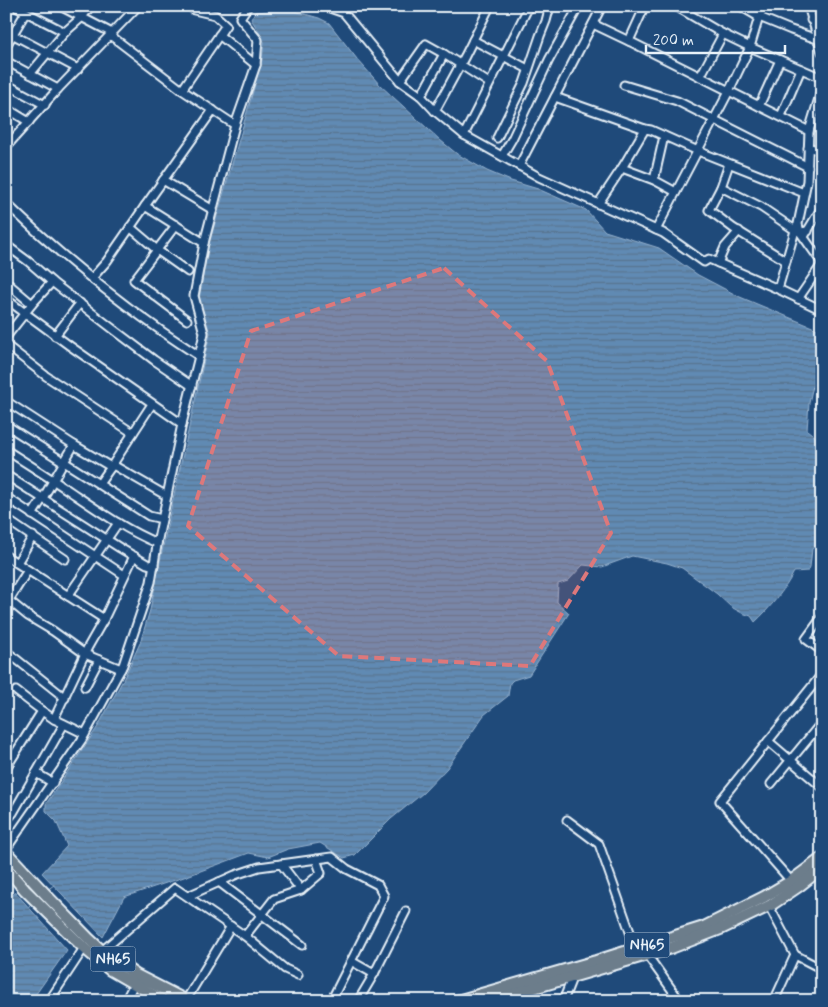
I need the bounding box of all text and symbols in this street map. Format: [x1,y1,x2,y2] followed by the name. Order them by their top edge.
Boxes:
[646,22,784,54] scale bar
[653,31,694,51] text: 200 m
[624,932,670,958] road number: NH65
[90,946,136,972] road number: NH65

